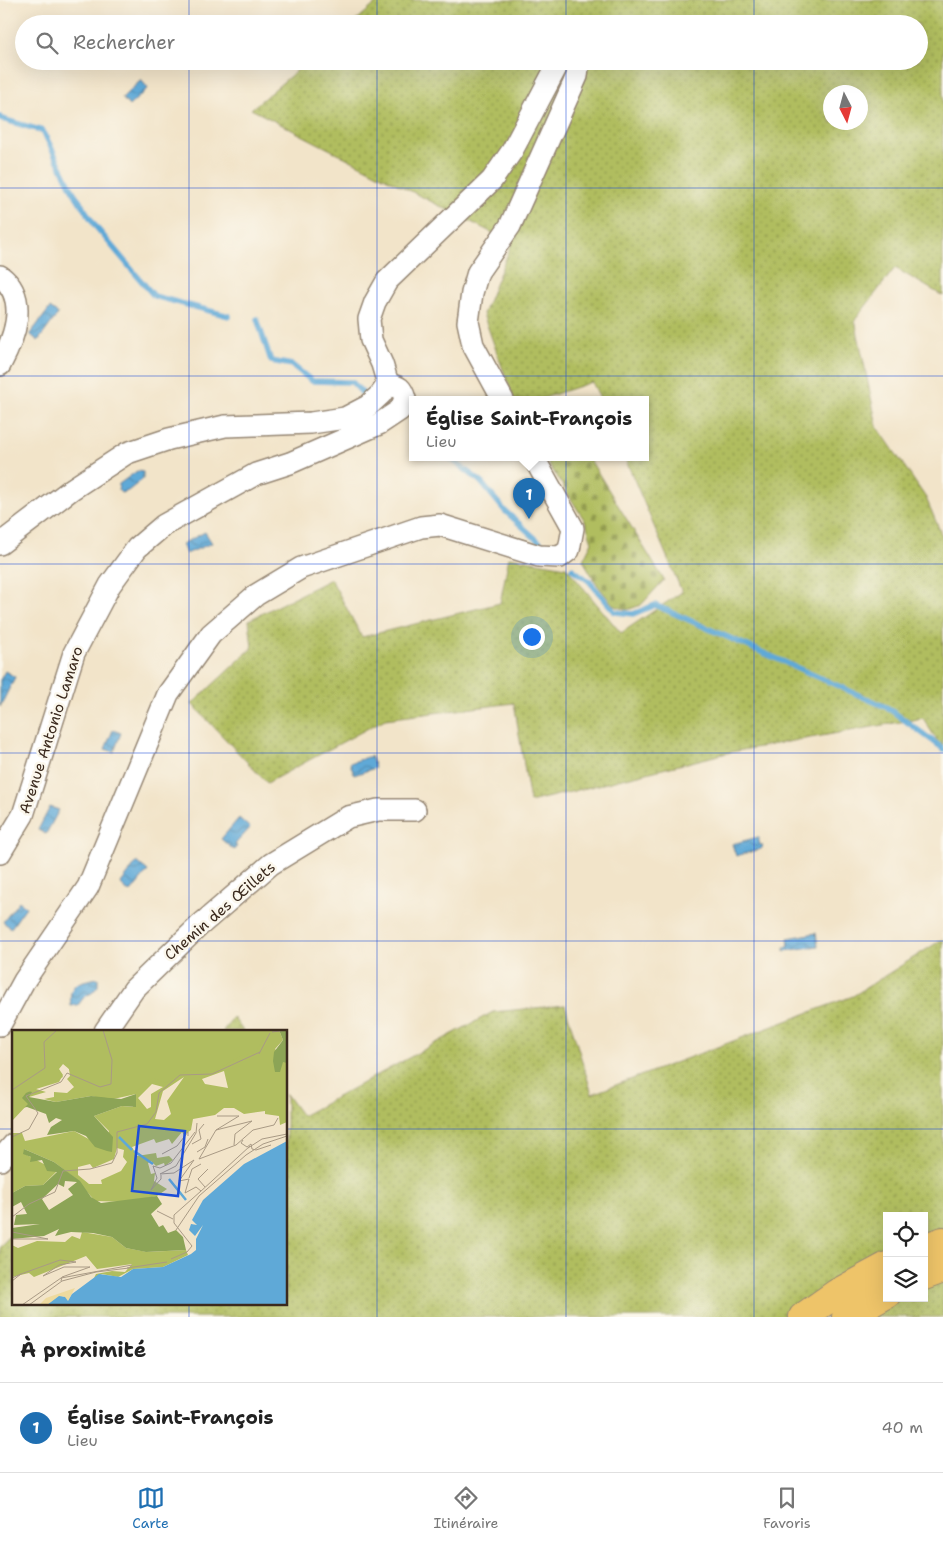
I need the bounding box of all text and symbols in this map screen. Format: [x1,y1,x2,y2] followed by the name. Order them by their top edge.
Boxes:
[15,15,928,70] search box
[33,29,61,57] icon: search
[73,30,176,55] text: Rechercher
[823,85,868,130] north arrow
[409,396,649,461] popup
[426,406,632,431] text: Église Saint-François
[426,431,457,452] text: Lieu
[513,478,545,519] pin: 1
[519,624,545,650] your location
[14,644,88,816] street label: Avenue Antonio Lamaro
[160,857,280,965] street label: Chemin des Œillets
[12,1030,288,1304] inset map
[883,1212,928,1302] map controls
[883,1212,928,1257] button: locate
[883,1257,928,1302] button: layers
[20,1336,146,1364] text: À proximité
[67,1405,273,1430] text: Église Saint-François
[32,1417,40,1438] text: 1
[881,1417,923,1438] text: 40 m
[67,1430,98,1451] text: Lieu
[132,1484,169,1532] tab: Carte
[433,1484,498,1532] tab: Itinéraire
[763,1484,811,1532] tab: Favoris

